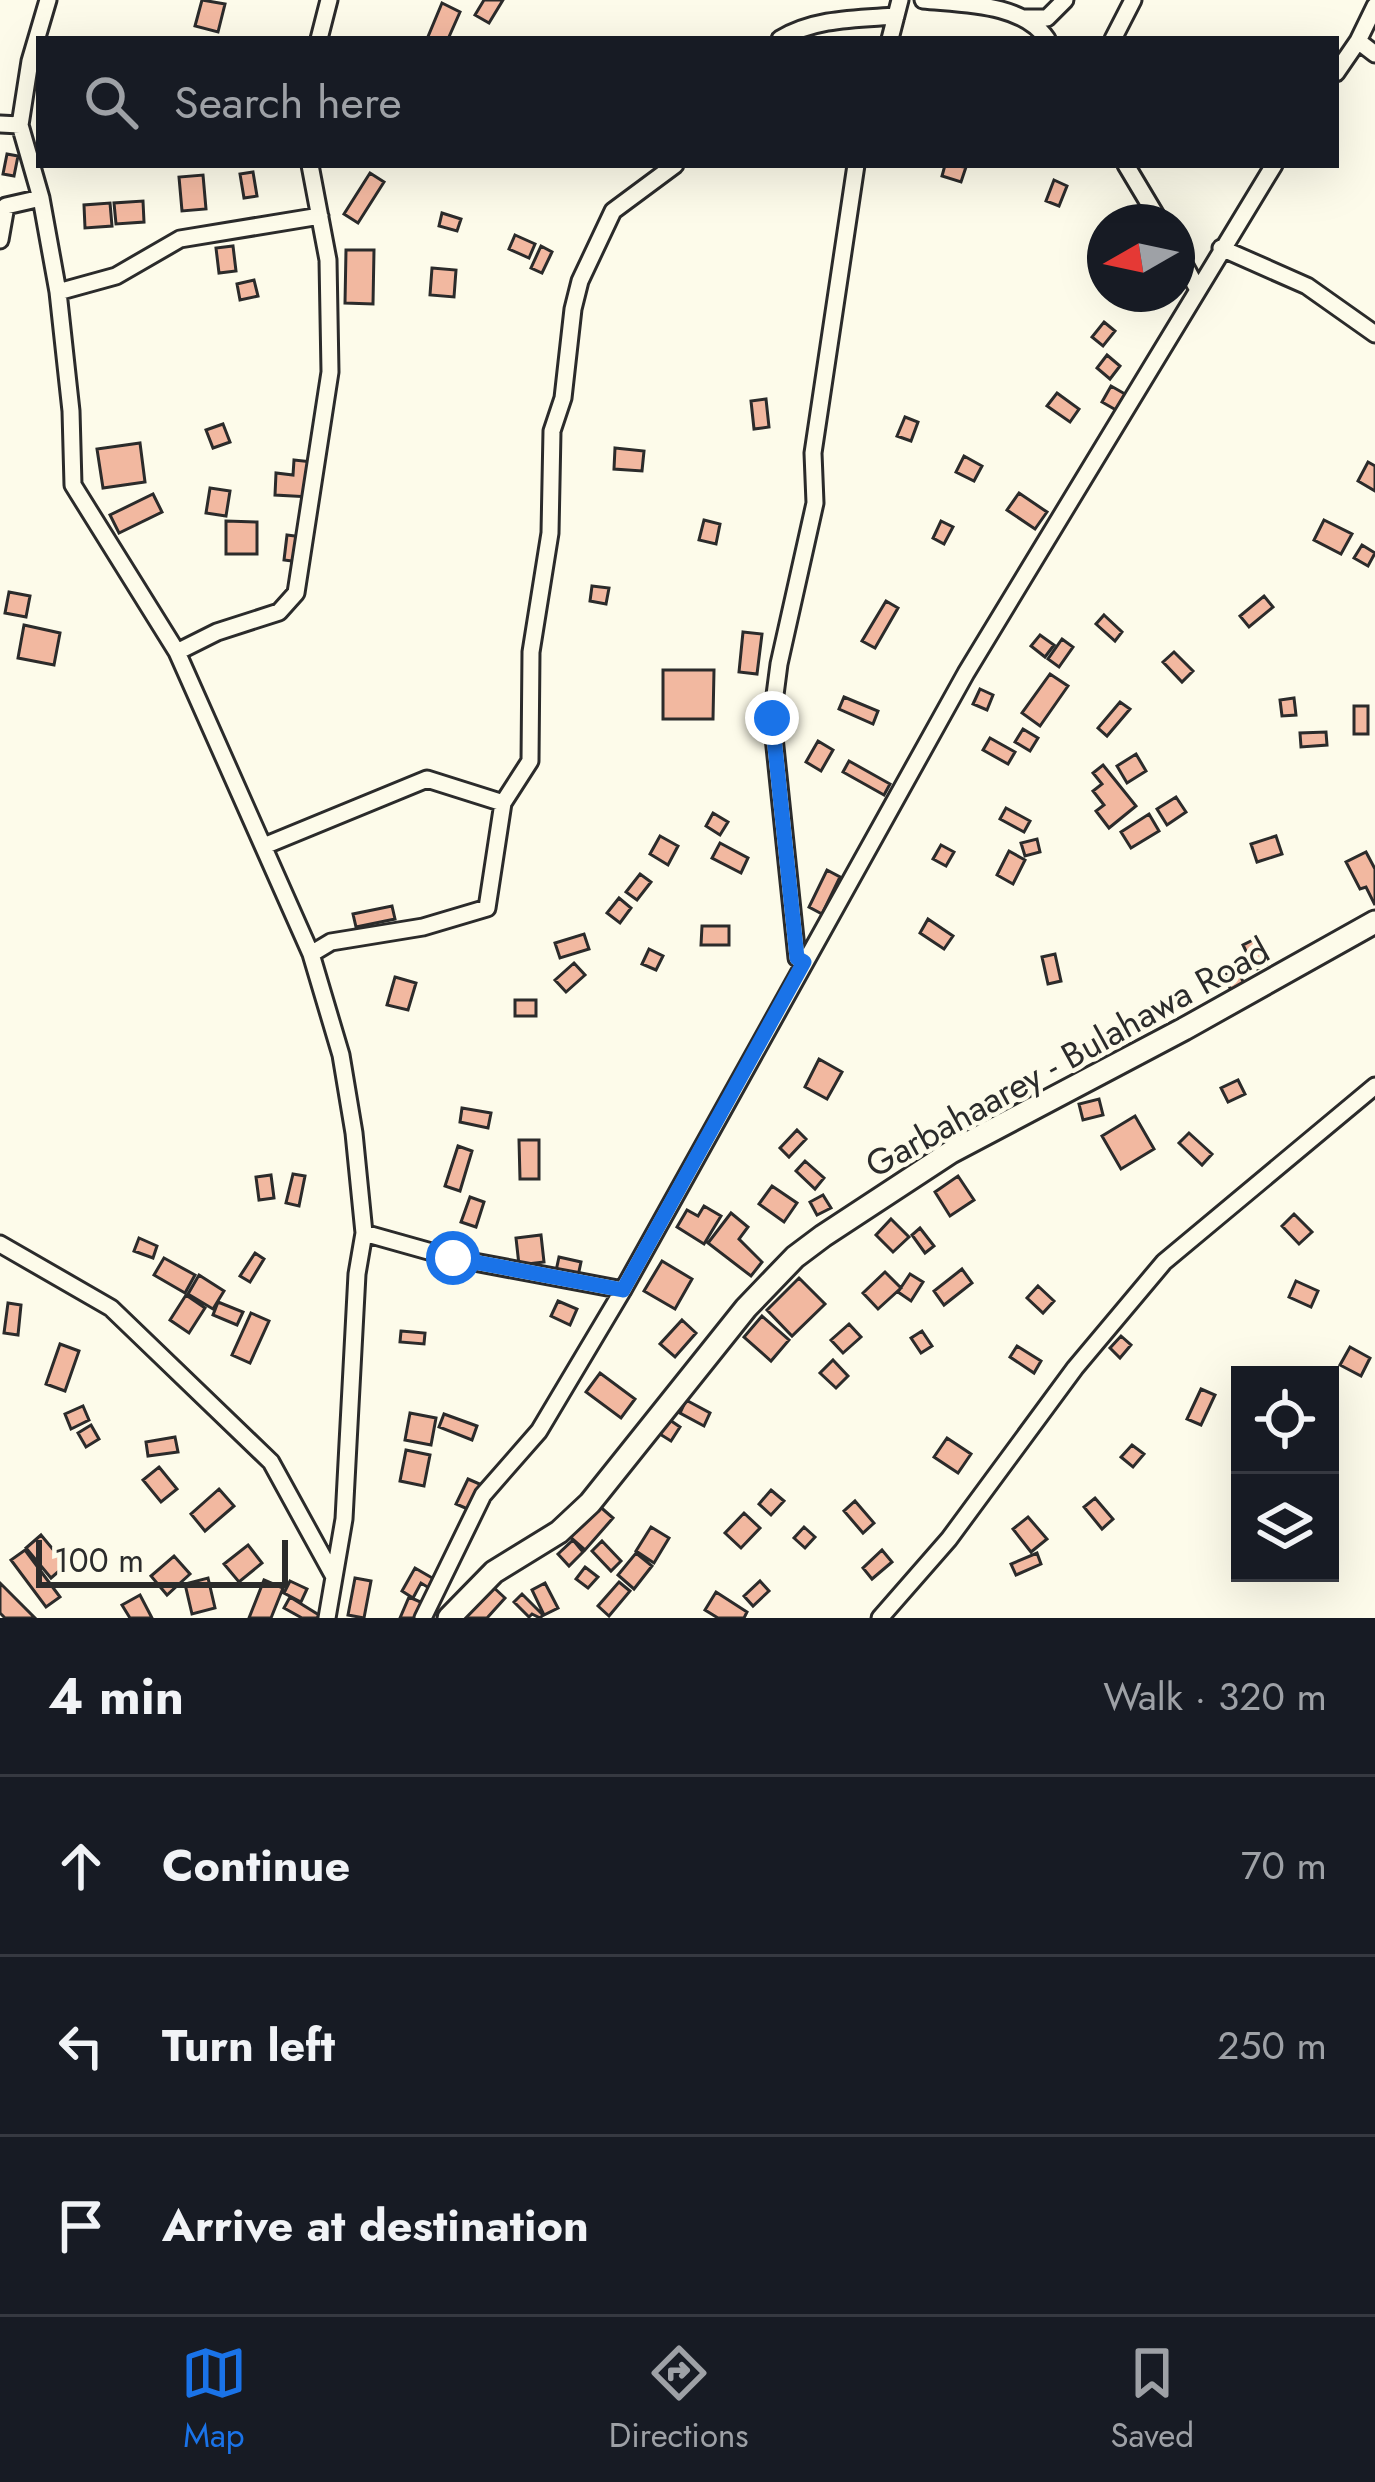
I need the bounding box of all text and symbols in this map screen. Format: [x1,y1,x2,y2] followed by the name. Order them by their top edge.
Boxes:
[36,36,1339,168] search box
[78,69,144,135] icon: search
[174,70,402,135] text: Search here
[1087,204,1195,312] north arrow
[745,691,799,745] route end
[856,924,1278,1190] street label: Garbahaarey - Bulahawa Road
[426,1231,480,1285] route start
[1231,1366,1339,1582] map controls
[1231,1366,1339,1474] button: locate
[1231,1474,1339,1582] button: layers
[36,1534,288,1587] scale bar
[54,1537,144,1584] text: 100 m
[48,1659,184,1733] text: 4 min
[1103,1668,1327,1725] text: Walk · 320 m
[48,1833,114,1899] icon: ahead
[162,1833,350,1898] text: Continue
[1241,1837,1327,1894] text: 70 m
[48,2013,114,2079] icon: left
[162,2013,335,2078] text: Turn left
[1217,2017,1327,2074] text: 250 m
[48,2193,114,2259] icon: arrive
[162,2193,589,2258] text: Arrive at destination
[181,2340,247,2459] tab: Map
[609,2340,749,2459] tab: Directions
[1110,2340,1194,2459] tab: Saved

